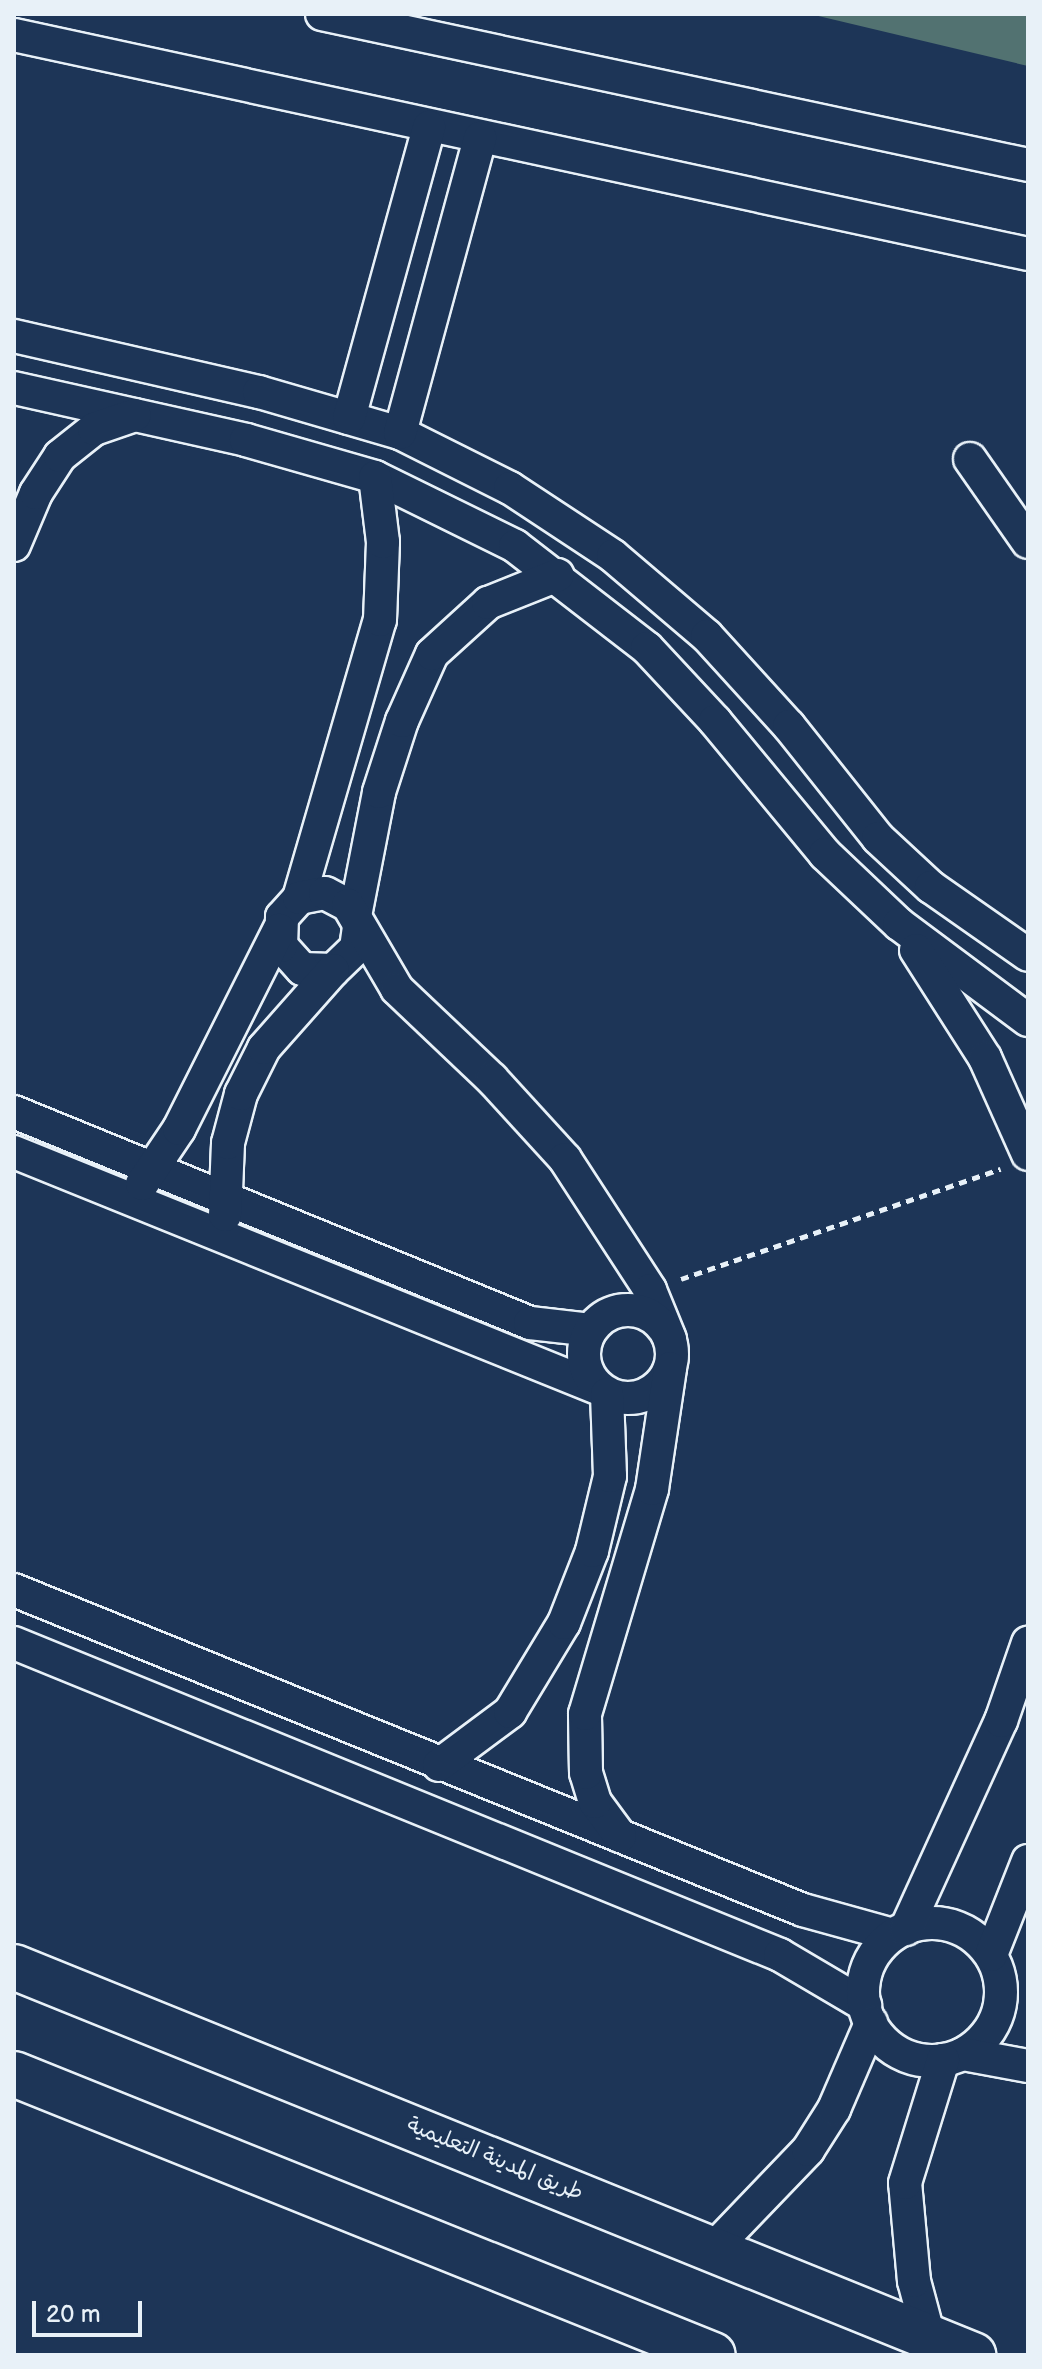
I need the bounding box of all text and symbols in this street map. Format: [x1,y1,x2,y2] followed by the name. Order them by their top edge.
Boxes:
[403,2112,587,2206] street label: طريق المدينة التعليمية
[36,2285,146,2335] scale bar
[46,2300,101,2329] text: 20 m

